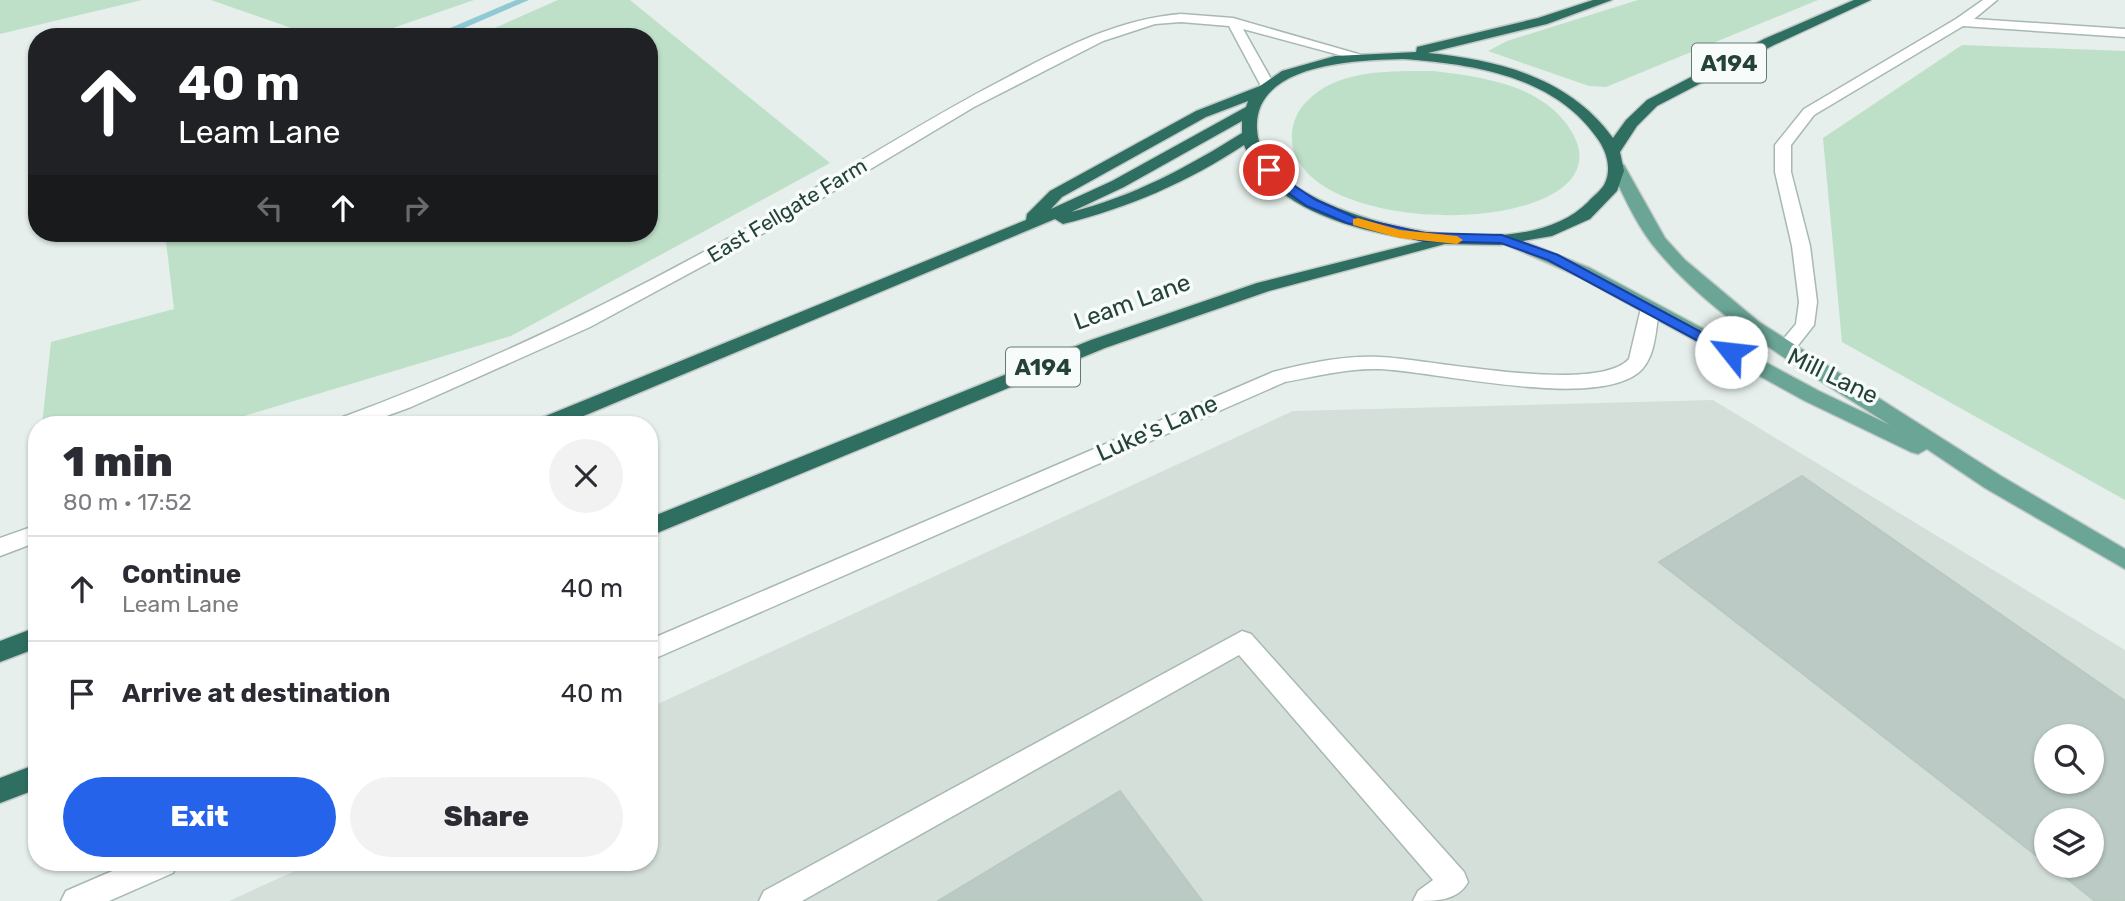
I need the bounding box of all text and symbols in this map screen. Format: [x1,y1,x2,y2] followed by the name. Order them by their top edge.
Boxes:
[1692,44,1766,82] road number: A194
[178,54,300,112] text: 40 m
[63,56,154,147] icon: ahead
[178,113,341,151] text: Leam Lane
[1239,140,1299,200] pin
[1250,151,1288,189] icon: arrive
[703,153,871,267] street label: East Fellgate Farm
[251,189,289,227] icon: left
[324,189,362,227] icon: ahead
[397,189,435,227] icon: right
[1070,268,1194,336] street label: Leam Lane
[1694,315,1768,389] position arrow
[1783,342,1883,410] street label: Mill Lane
[1006,348,1080,386] road number: A194
[1092,389,1222,467] street label: Luke's Lane
[63,437,173,487] text: 1 min
[549,439,623,513] button: close
[63,488,192,516] text: 80 m · 17:52
[122,559,241,590] text: Continue
[63,570,101,608] icon: ahead
[561,573,623,604] text: 40 m
[122,590,239,618] text: Leam Lane
[63,675,101,713] icon: arrive
[122,678,390,709] text: Arrive at destination
[561,678,623,709] text: 40 m
[2034,724,2104,878] map controls
[2034,724,2104,794] button: search
[63,777,336,857] button: Exit
[350,777,623,857] button: Share
[2034,808,2104,878] button: layers

